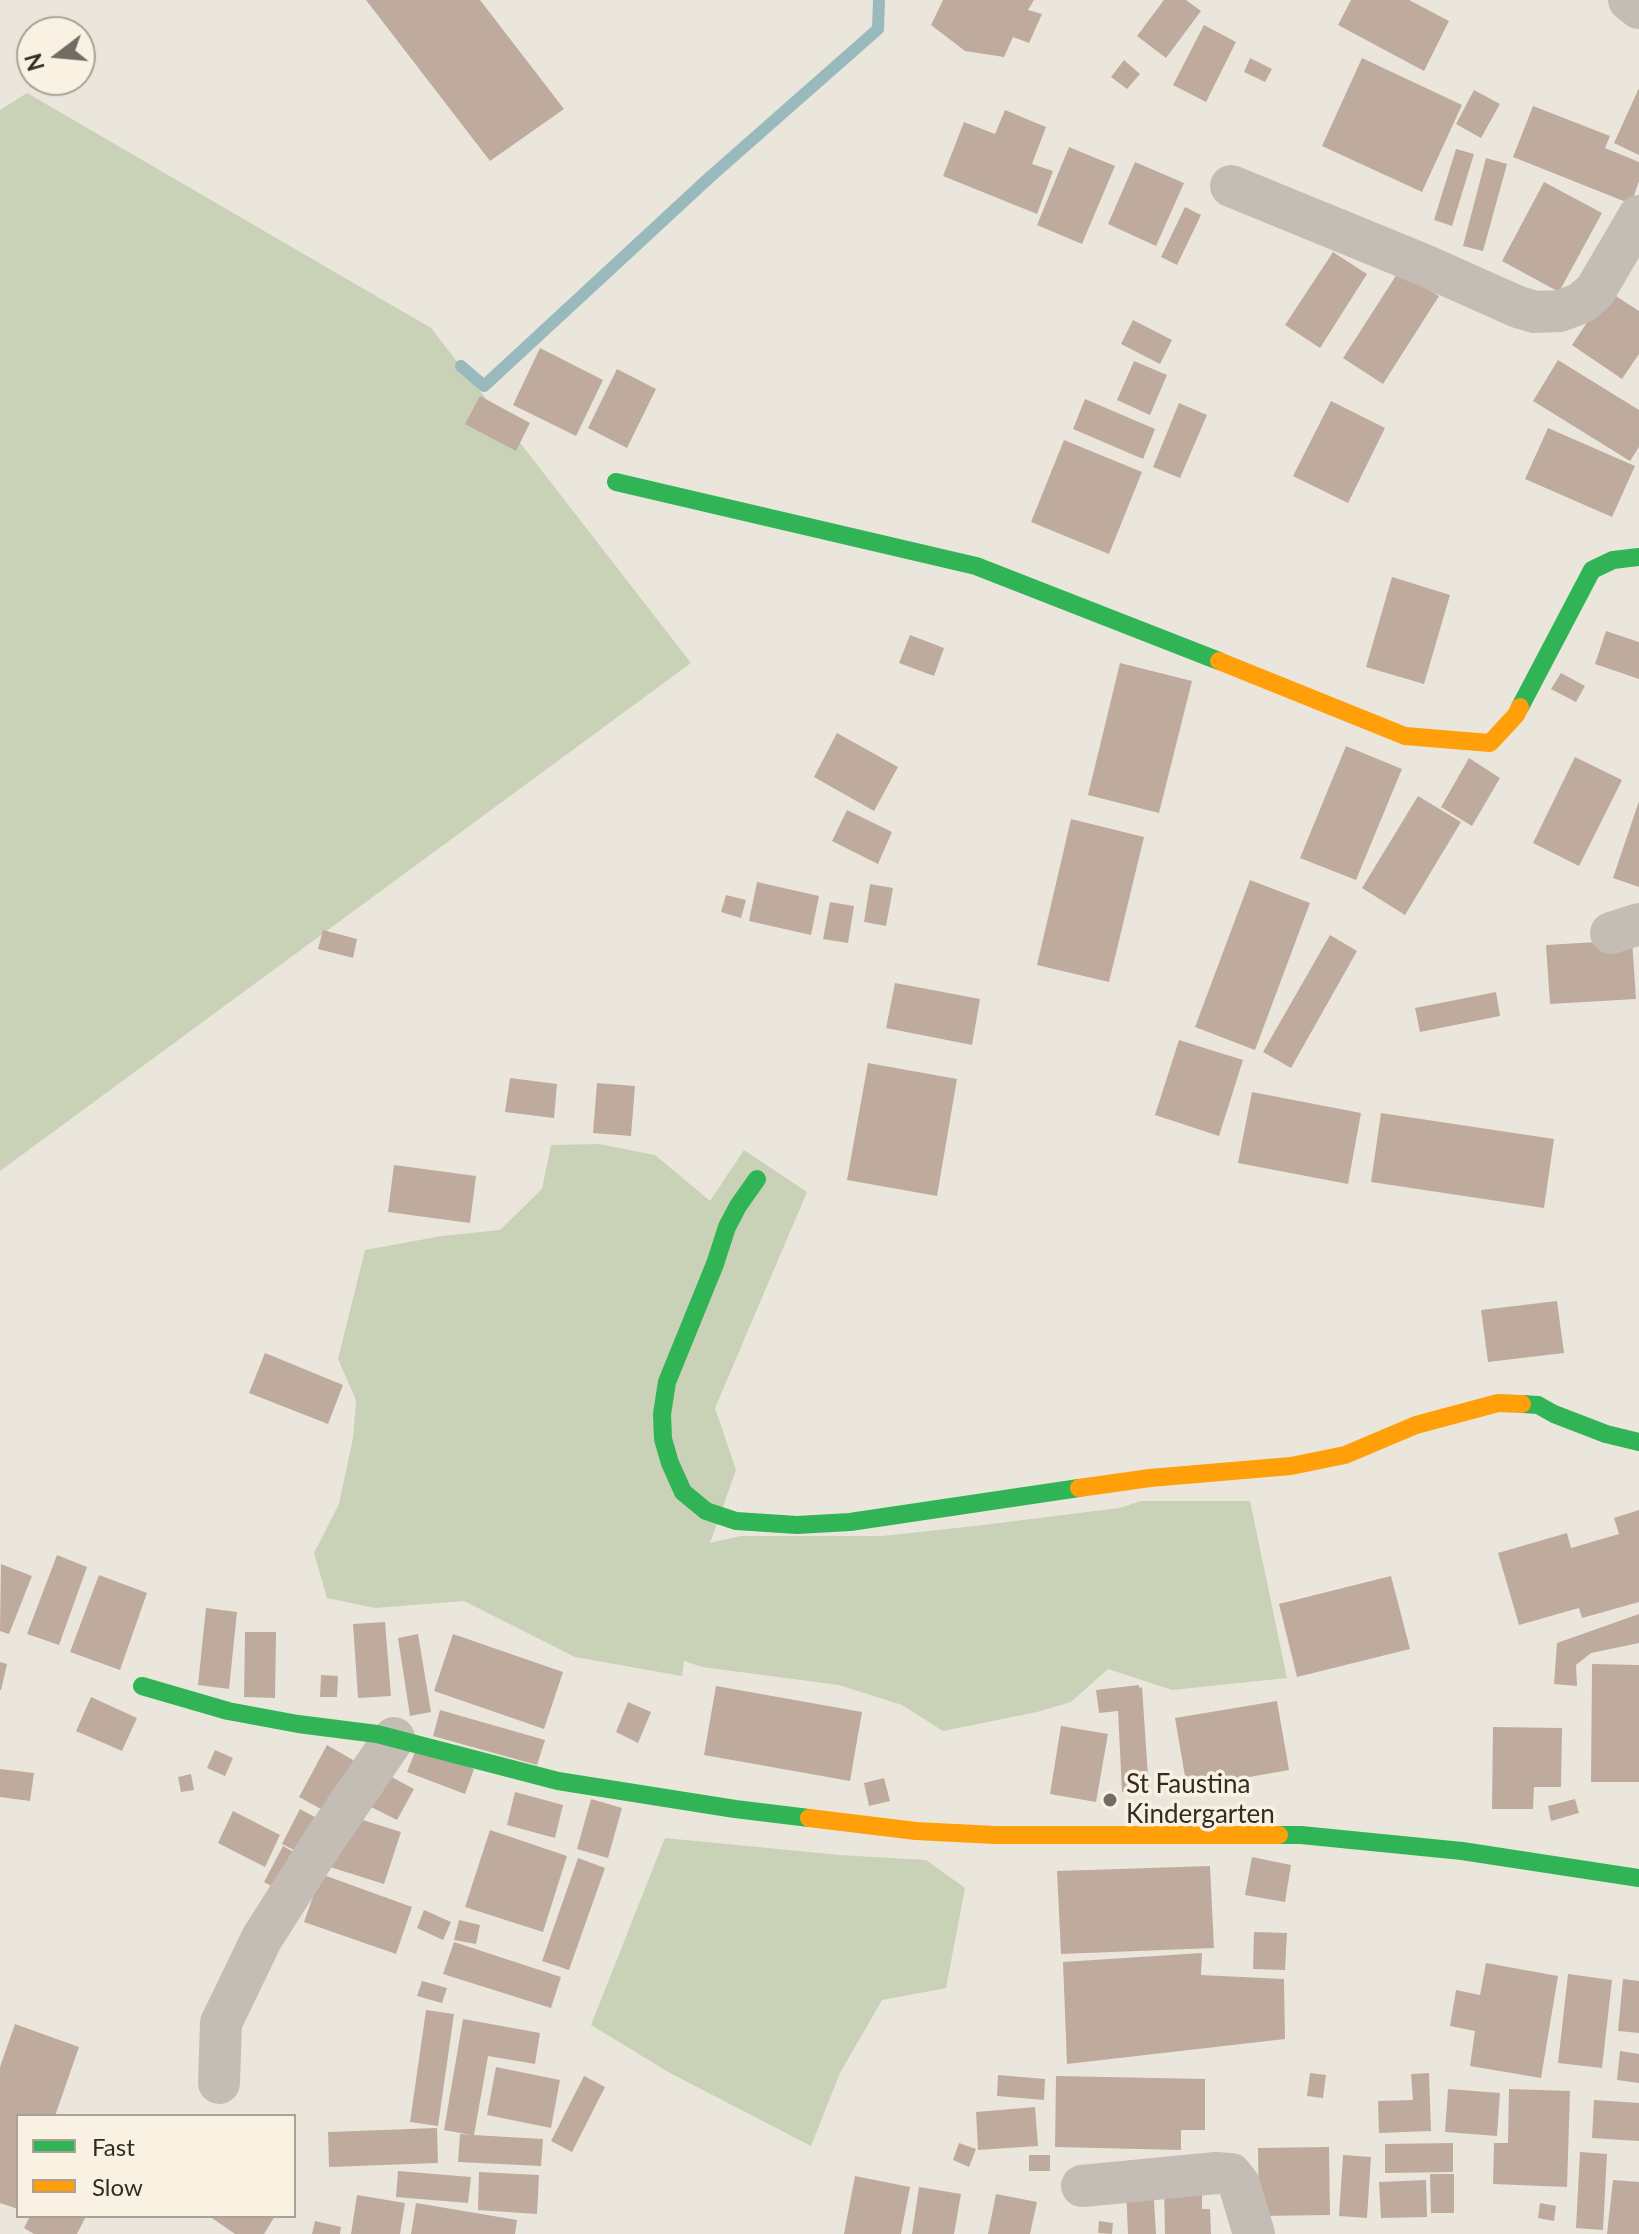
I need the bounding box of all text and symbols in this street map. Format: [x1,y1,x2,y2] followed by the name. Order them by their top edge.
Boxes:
[16,16,96,96] north arrow
[19,50,50,74] text: N
[1126,1769,1275,1830] place label: St Faustina Kindergarten
[1101,1791,1119,1809] marker: St Faustina Kindergarten
[16,2114,296,2218] legend
[92,2132,135,2161] text: Fast
[92,2172,143,2201] text: Slow

